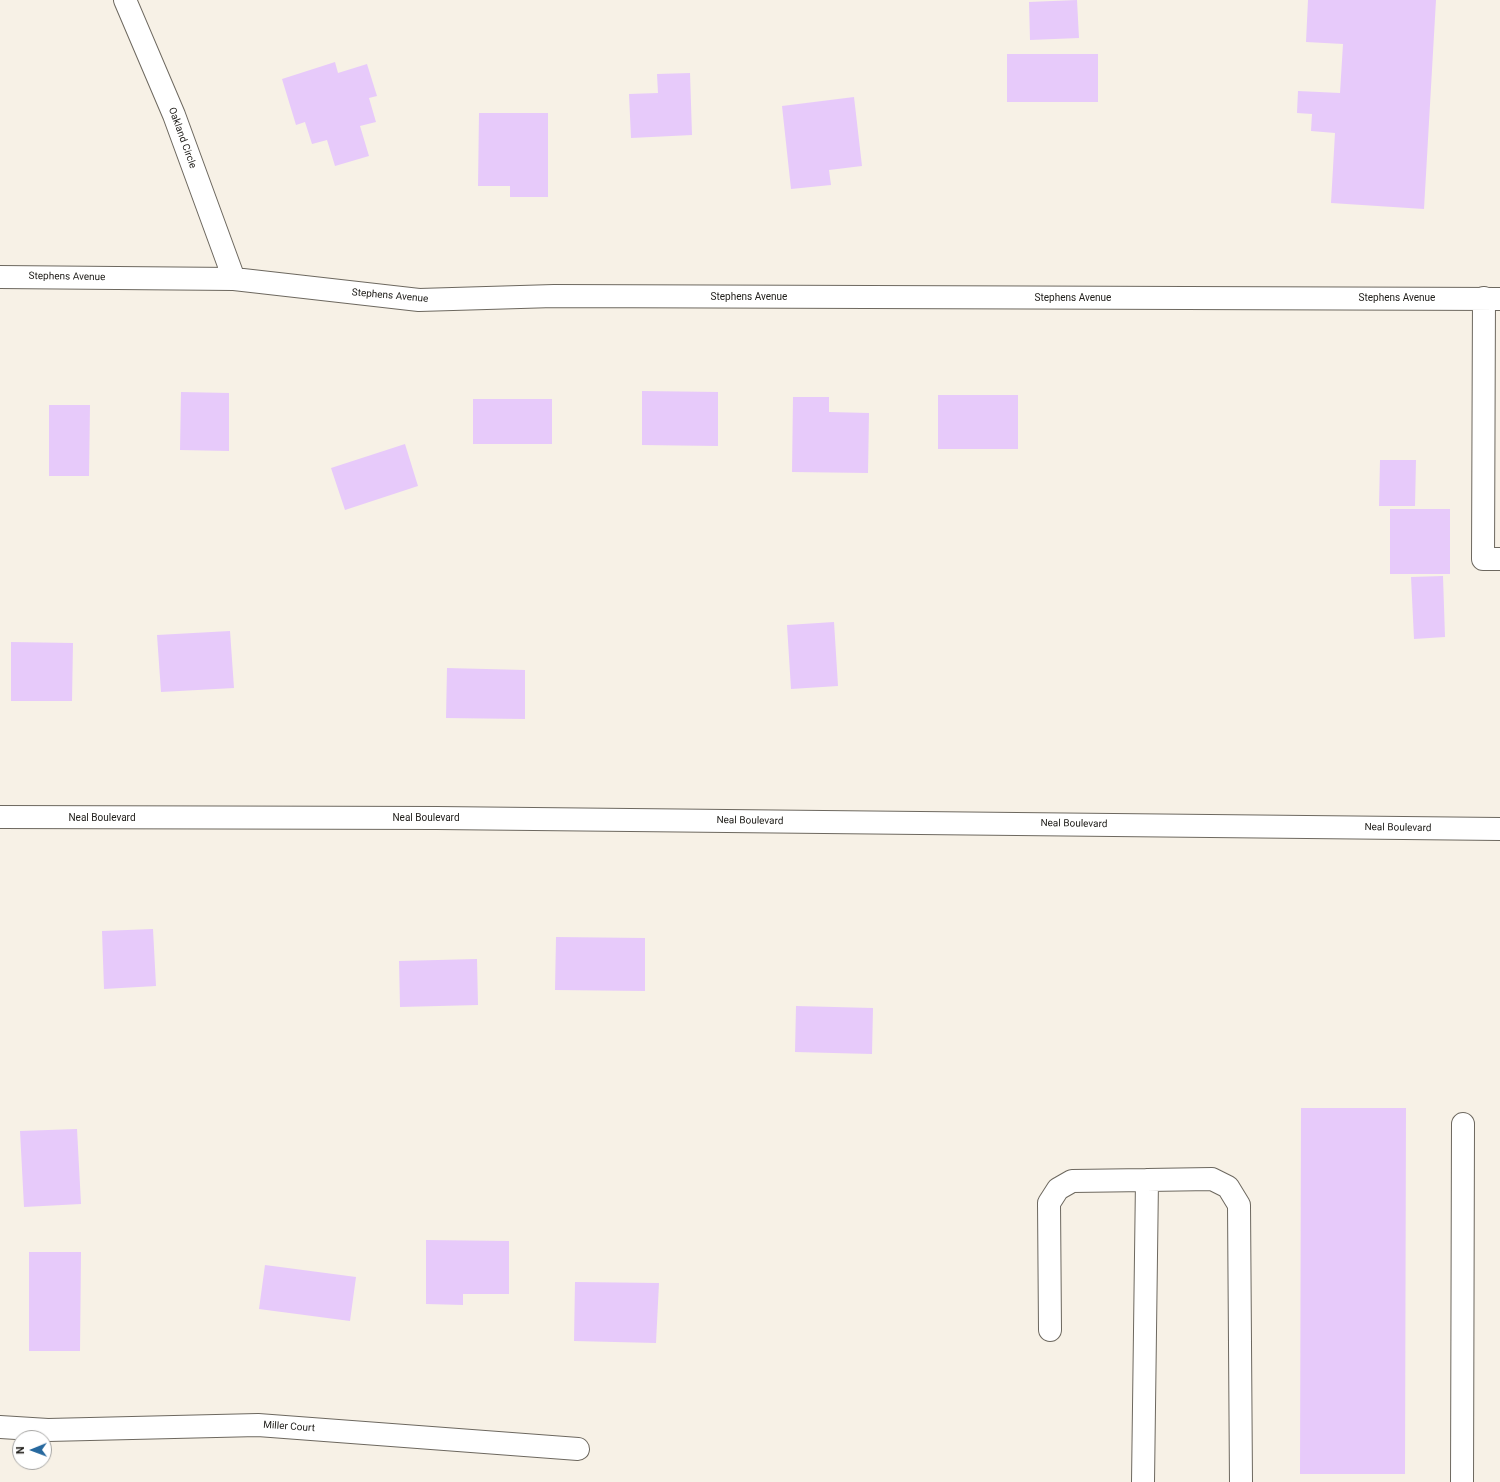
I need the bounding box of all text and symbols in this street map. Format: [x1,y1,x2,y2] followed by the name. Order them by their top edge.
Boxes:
[165,106,199,170] street label: Oakland Circle
[29,270,105,284] street label: Stephens Avenue
[351,287,429,305] street label: Stephens Avenue
[711,291,787,303] street label: Stephens Avenue
[1035,292,1111,304] street label: Stephens Avenue
[1359,292,1435,304] street label: Stephens Avenue
[68,812,136,824] street label: Neal Boulevard
[392,812,460,824] street label: Neal Boulevard
[716,814,784,828] street label: Neal Boulevard
[1040,817,1108,831] street label: Neal Boulevard
[1364,821,1432,835] street label: Neal Boulevard
[263,1419,315,1435] street label: Miller Court
[12,1430,52,1470] north arrow
[14,1446,27,1454] text: N

